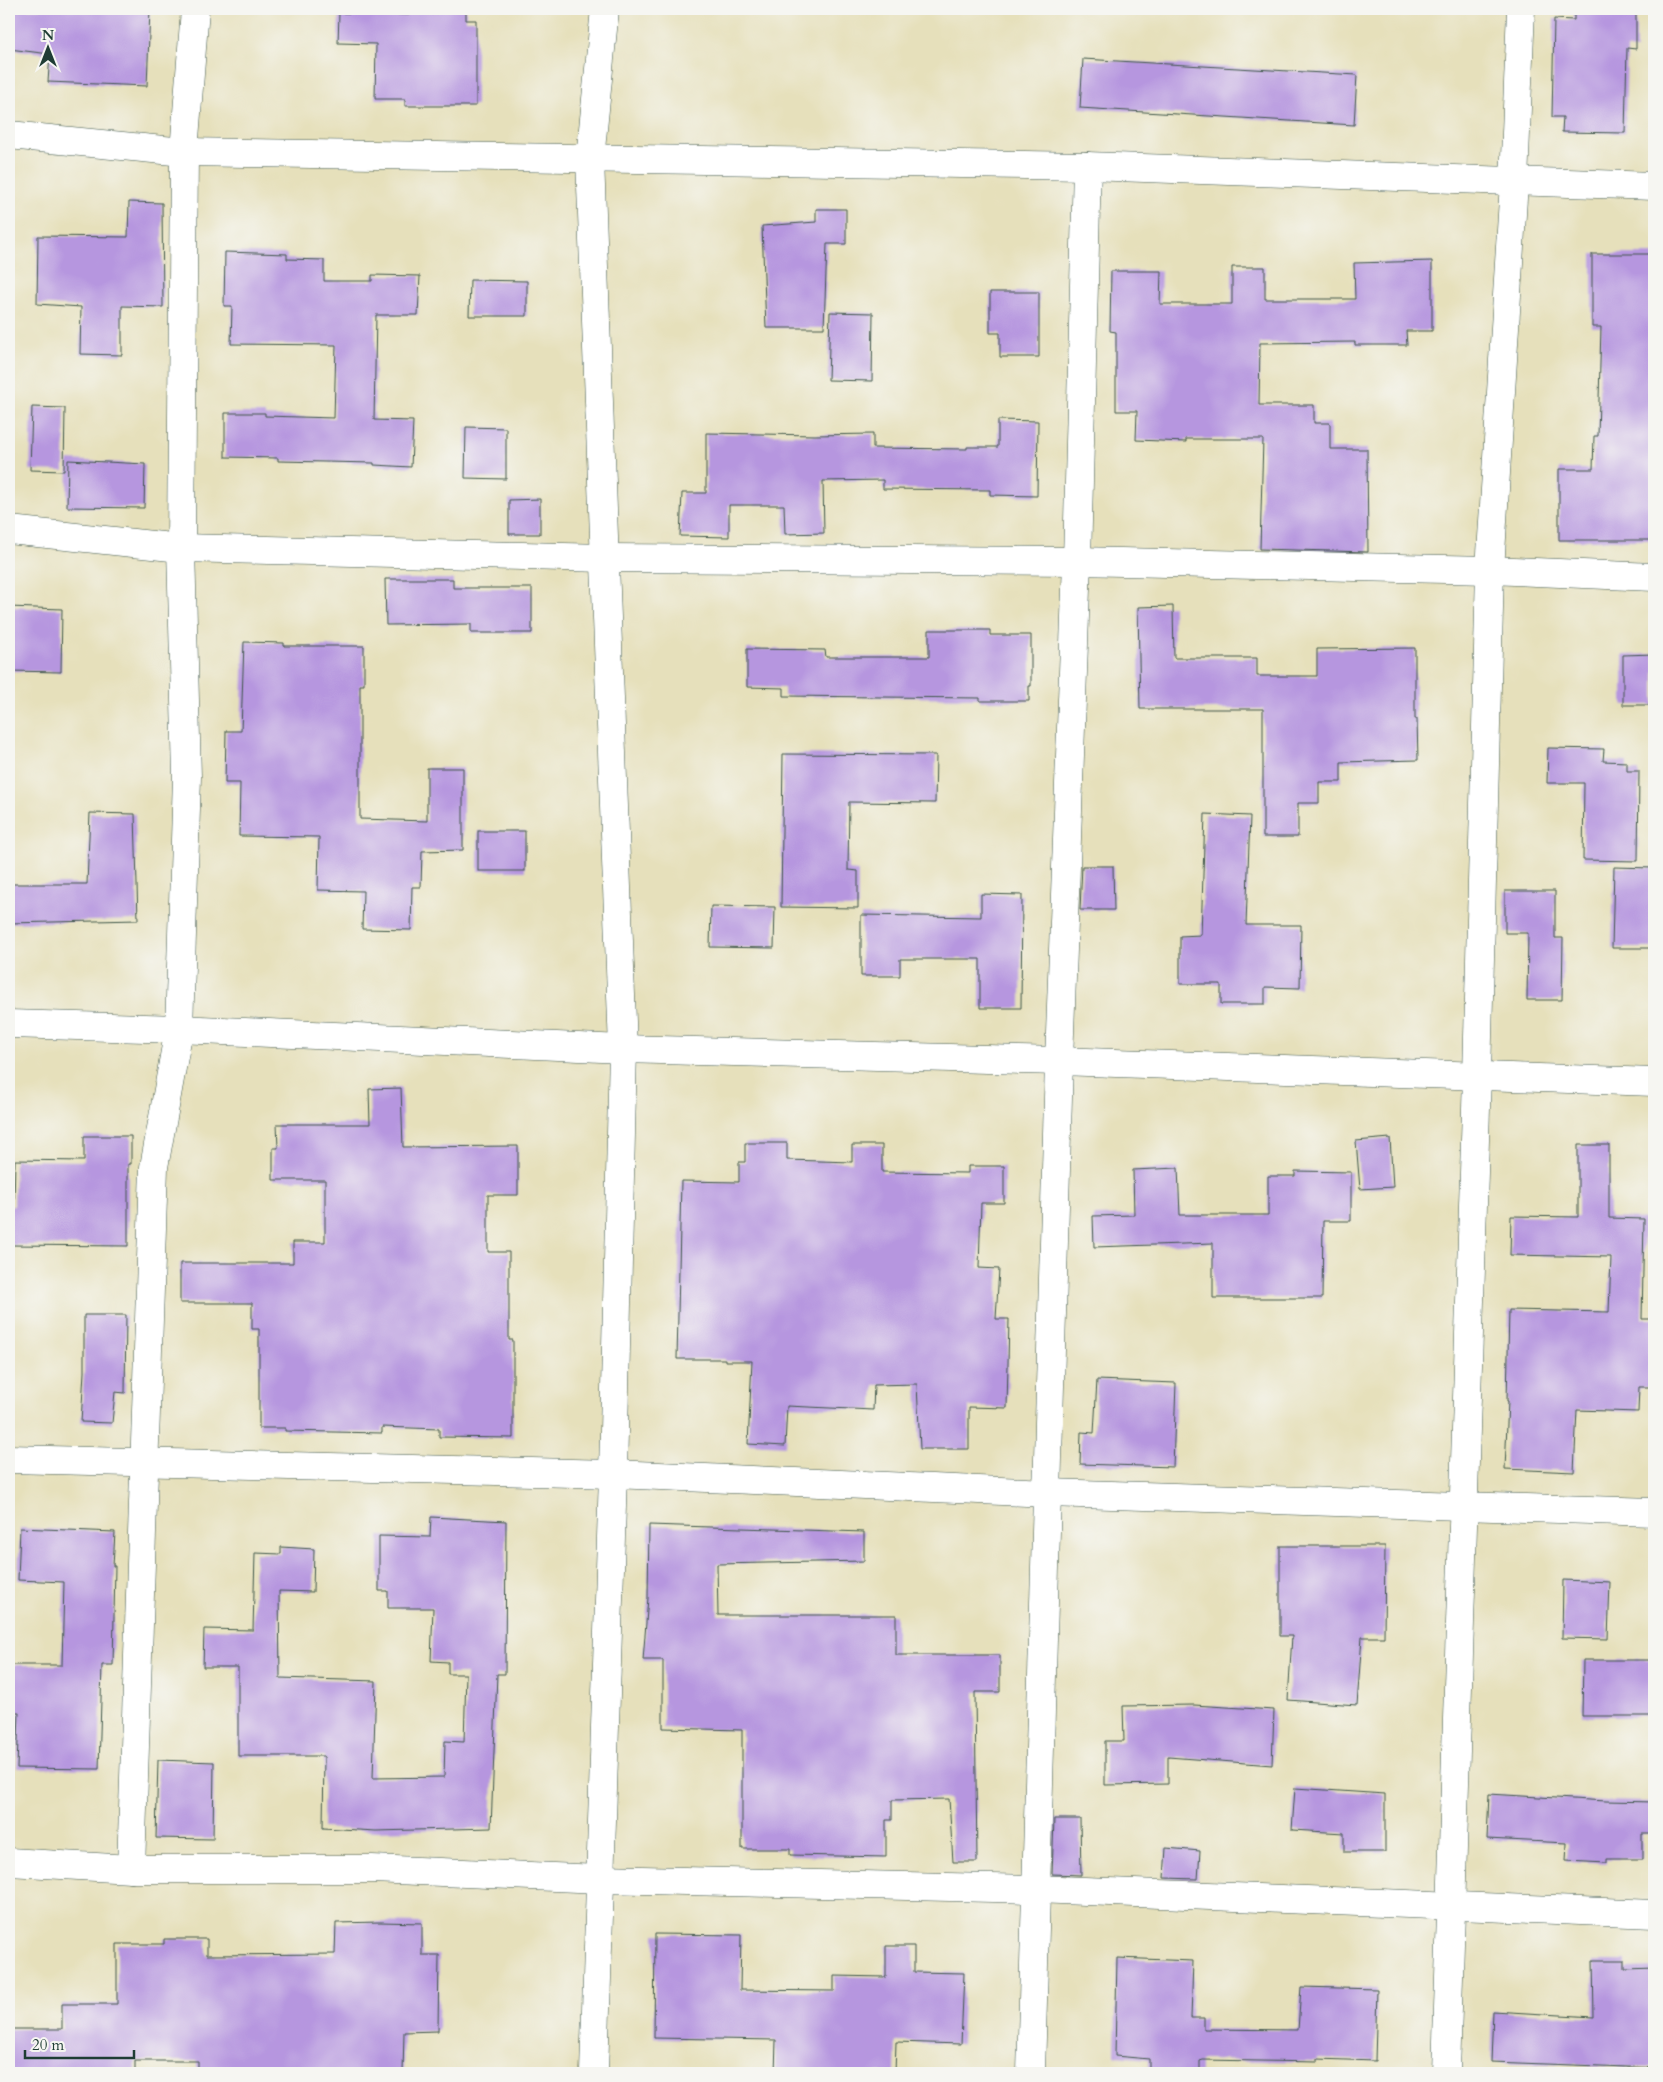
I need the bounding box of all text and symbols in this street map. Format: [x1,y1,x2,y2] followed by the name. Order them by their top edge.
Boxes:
[22,22,72,72] north arrow
[42,26,54,45] text: N
[25,2027,134,2059] scale bar
[32,2035,64,2055] text: 20 m

